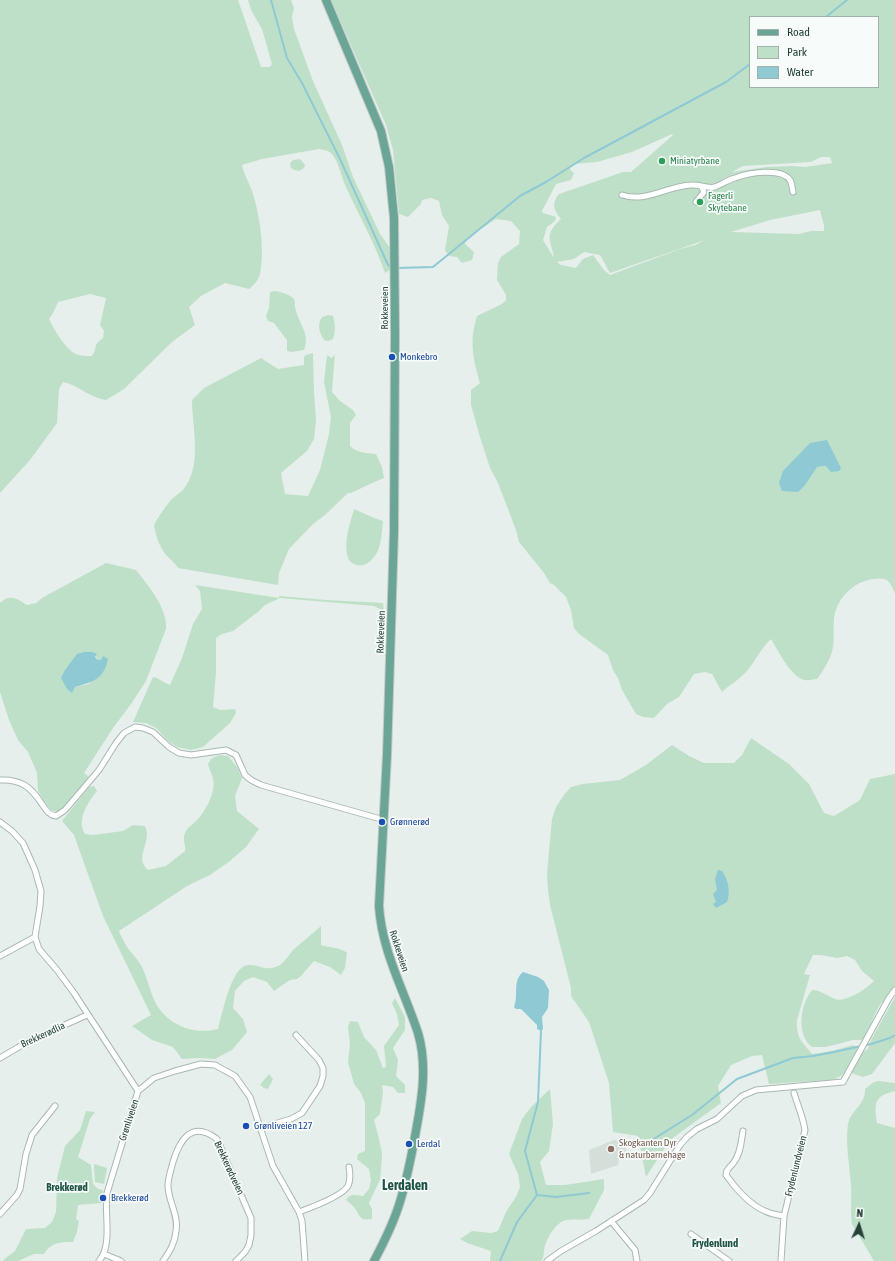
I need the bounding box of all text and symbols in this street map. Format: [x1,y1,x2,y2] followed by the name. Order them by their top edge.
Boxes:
[749,16,879,88] legend
[787,25,810,39] text: Road
[787,45,807,59] text: Park
[787,65,813,79] text: Water
[670,155,720,167] place label: Miniatyrbane
[657,156,667,166] marker: Miniatyrbane
[708,190,747,214] place label: Fagerli Skytebane
[695,197,705,207] marker: Fagerli Skytebane
[379,287,391,329] street label: Rokkeveien
[400,351,437,363] place label: Monkebro
[387,352,397,362] marker: Monkebro
[374,610,388,654] street label: Rokkeveien
[390,816,430,828] place label: Grønnerød
[377,817,387,827] marker: Grønnerød
[387,929,411,973] street label: Rokkeveien
[19,1020,67,1050] street label: Brekkerødlia
[117,1098,141,1142] street label: Grønliveien
[254,1120,312,1132] place label: Grønliveien 127
[241,1121,251,1131] marker: Grønliveien 127
[783,1134,809,1198] street label: Frydenlundveien
[619,1137,686,1160] place label: Skogkanten Dyr & naturbarnehage
[417,1138,440,1150] place label: Lerdal
[211,1139,247,1197] street label: Brekkerødveien
[404,1139,414,1149] marker: Lerdal
[606,1144,616,1154] marker: Skogkanten Dyr & naturbarnehage
[382,1178,428,1194] district label: Lerdalen
[46,1181,88,1195] district label: Brekkerød
[111,1192,149,1204] place label: Brekkerød
[98,1193,108,1203] marker: Brekkerød
[839,1205,879,1245] north arrow
[856,1207,863,1219] text: N
[692,1237,738,1251] district label: Frydenlund

